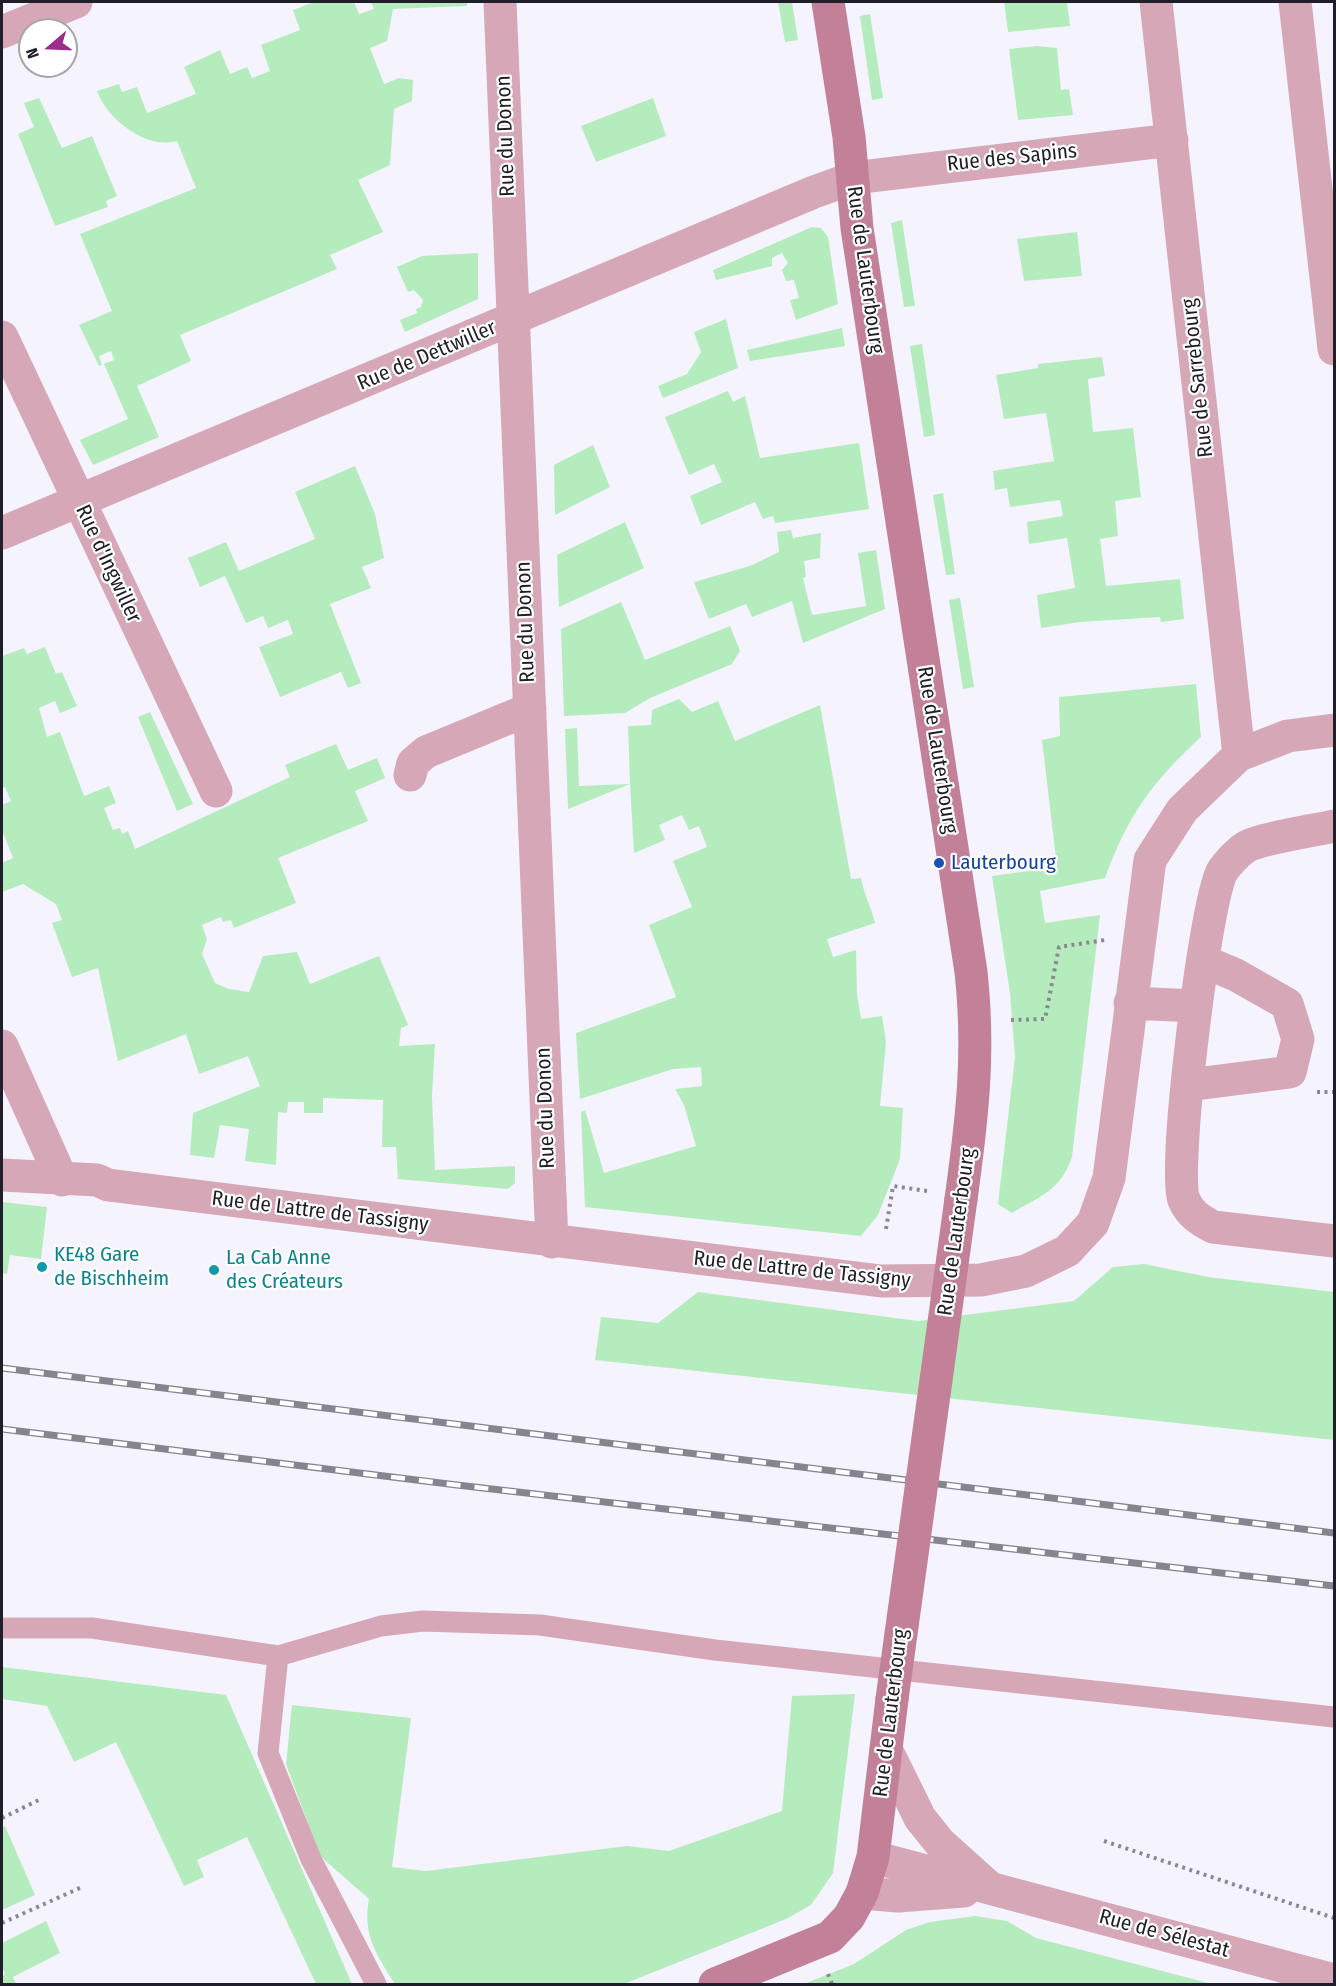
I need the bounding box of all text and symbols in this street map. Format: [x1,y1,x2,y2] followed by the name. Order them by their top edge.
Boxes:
[18,18,78,78] north arrow
[22,46,43,61] text: N
[491,75,521,197] street label: Rue du Donon
[946,139,1078,177] street label: Rue des Sapins
[841,185,889,355] street label: Rue de Lauterbourg
[1177,297,1219,459] street label: Rue de Sarrebourg
[354,315,500,397] street label: Rue de Dettwiller
[70,501,146,627] street label: Rue d'Ingwiller
[511,561,541,683] street label: Rue du Donon
[911,665,963,835] street label: Rue de Lauterbourg
[951,850,1056,876] place label: Lauterbourg
[932,856,946,870] marker: Lauterbourg
[531,1047,561,1169] street label: Rue du Donon
[933,1147,981,1317] street label: Rue de Lauterbourg
[210,1186,430,1238] street label: Rue de Lattre de Tassigny
[54,1242,169,1292] place label: KE48 Gare de Bischheim
[226,1245,343,1295] place label: La Cab Anne des Créateurs
[692,1246,912,1294] street label: Rue de Lattre de Tassigny
[35,1260,49,1274] marker: KE48 Gare de Bischheim
[207,1263,221,1277] marker: La Cab Anne des Créateurs
[868,1628,914,1798] street label: Rue de Lauterbourg
[1096,1905,1232,1963] street label: Rue de Sélestat

